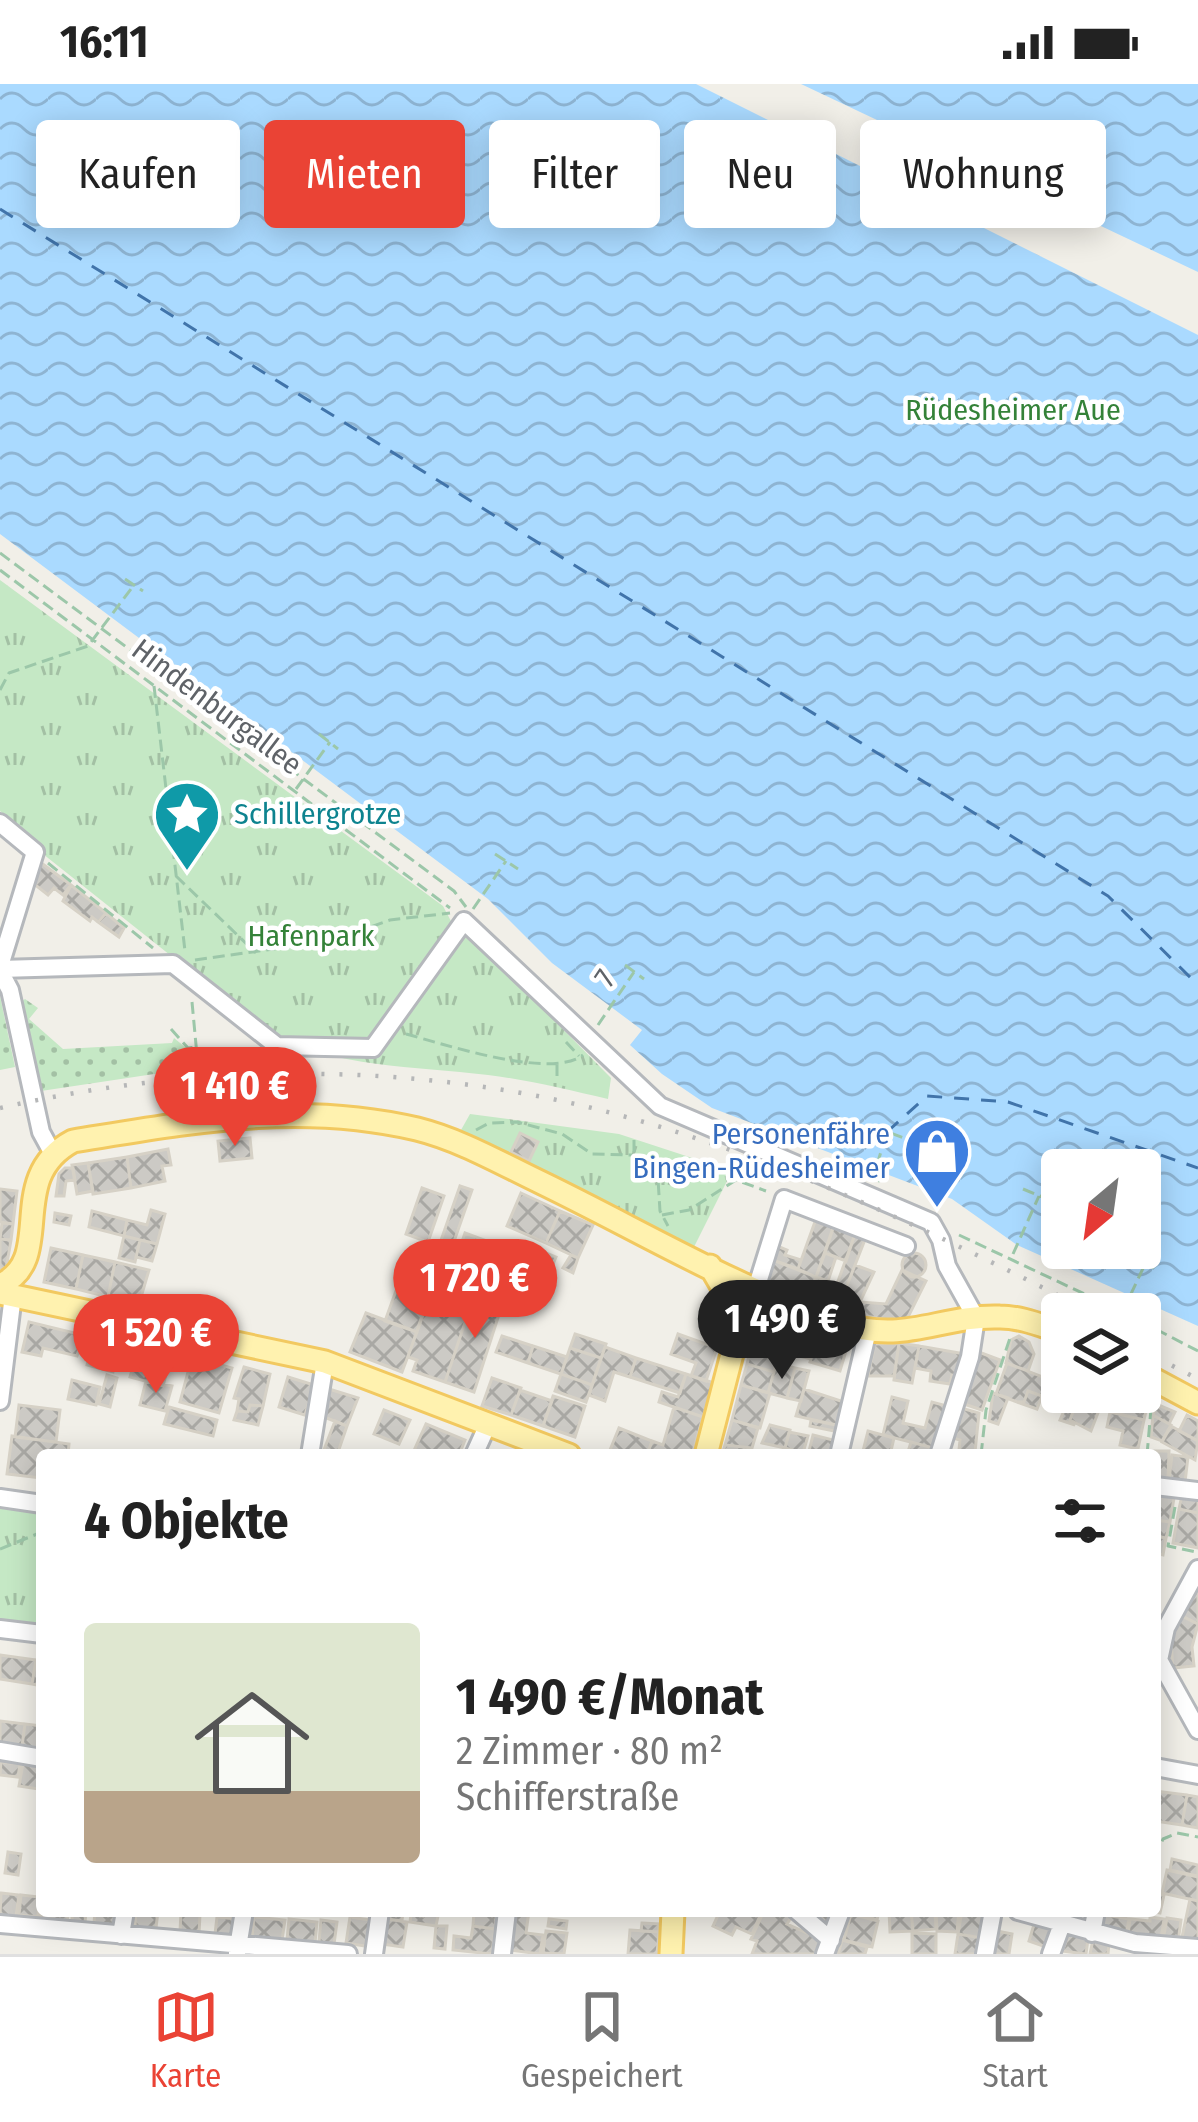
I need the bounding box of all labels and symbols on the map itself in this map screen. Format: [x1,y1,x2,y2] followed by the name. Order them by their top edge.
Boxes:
[905,392,1121,428] park label: Rüdesheimer Aue
[125,631,309,783] street label: Hindenburgallee
[152,779,222,873] place icon: Schillergrotze
[234,796,401,832] place label: Schillergrotze
[247,918,375,954] park label: Hafenpark
[587,963,623,993] street label: 7
[124,1047,346,1149] pin: 1 410 €
[633,1116,891,1186] place label: Personenfähre Bingen-Rüdesheimer
[902,1116,972,1210] shop icon: Personenfähre Bingen-Rüdesheimer
[1041,1149,1161,1269] north arrow
[364,1239,586,1341] pin: 1 720 €
[671,1280,893,1382] pin: 1 490 €
[45,1294,267,1396] pin: 1 520 €

